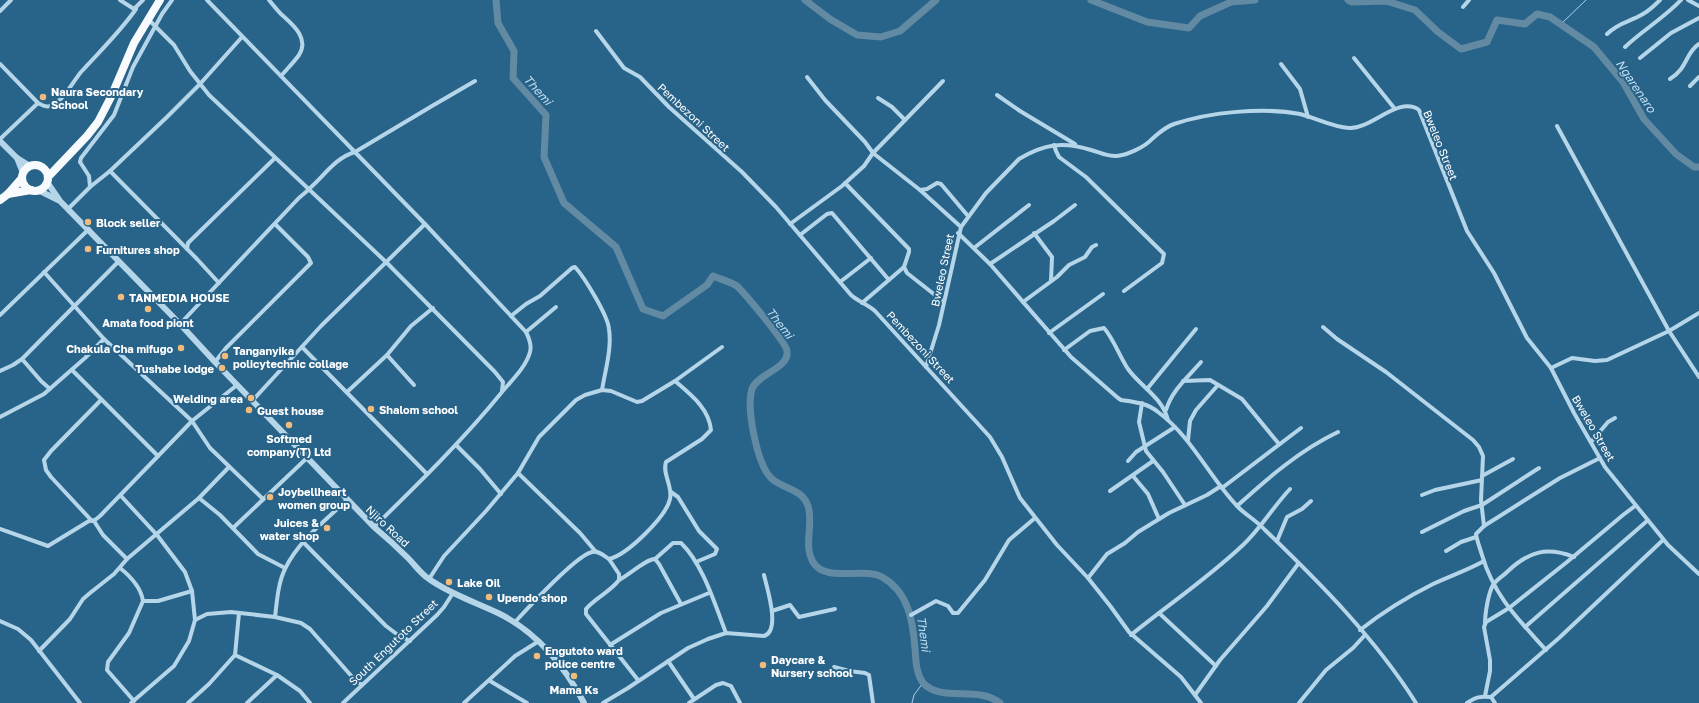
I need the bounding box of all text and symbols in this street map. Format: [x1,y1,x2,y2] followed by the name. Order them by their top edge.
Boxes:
[1613,57,1660,116] water label: Ngarenaro
[521,72,557,110] water label: Themi
[655,80,733,154] street label: Pembezoni Street
[51,85,144,111] place label: Naura Secondary School
[38,92,48,102] marker: Naura Secondary School
[1421,108,1461,182] street label: Bweleo Street
[96,216,161,229] place label: Block seller
[83,217,93,227] marker: Block seller
[928,232,956,308] street label: Bweleo Street
[96,243,180,256] place label: Furnitures shop
[83,244,93,254] marker: Furnitures shop
[129,291,230,304] place label: TANMEDIA HOUSE
[116,292,126,302] marker: TANMEDIA HOUSE
[143,304,153,314] marker: Amata food piont
[763,304,798,343] water label: Themi
[884,308,958,386] street label: Pembezoni Street
[102,316,194,329] place label: Amata food piont
[66,342,173,355] place label: Chakula Cha mifugo
[176,343,186,353] marker: Chakula Cha mifugo
[233,344,349,370] place label: Tanganyika policytechnic collage
[220,351,230,361] marker: Tanganyika policytechnic collage
[135,362,215,375] place label: Tushabe lodge
[217,363,227,373] marker: Tushabe lodge
[173,392,243,405] place label: Welding area
[246,393,256,403] marker: Welding area
[1570,393,1618,463] street label: Bweleo Street
[379,403,458,416] place label: Shalom school
[257,404,324,417] place label: Guest house
[366,404,376,414] marker: Shalom school
[244,405,254,415] marker: Guest house
[284,420,294,430] marker: Softmed company(T) Ltd
[247,432,331,458] place label: Softmed company(T) Ltd
[278,485,350,511] place label: Joybellheart women group
[265,492,275,502] marker: Joybellheart women group
[364,503,412,549] street label: Njiro Road
[260,516,319,542] place label: Juices & water shop
[322,523,332,533] marker: Juices & water shop
[457,576,501,589] place label: Lake Oil
[444,577,454,587] marker: Lake Oil
[497,591,567,604] place label: Upendo shop
[484,592,494,602] marker: Upendo shop
[346,596,440,688] street label: South Engutoto Street
[914,615,934,654] water label: Themi
[545,644,623,670] place label: Engutoto ward police centre
[532,651,542,661] marker: Engutoto ward police centre
[771,653,853,679] place label: Daycare & Nursery school
[758,660,768,670] marker: Daycare & Nursery school
[569,671,579,681] marker: Mama Ks
[550,683,598,696] place label: Mama Ks

